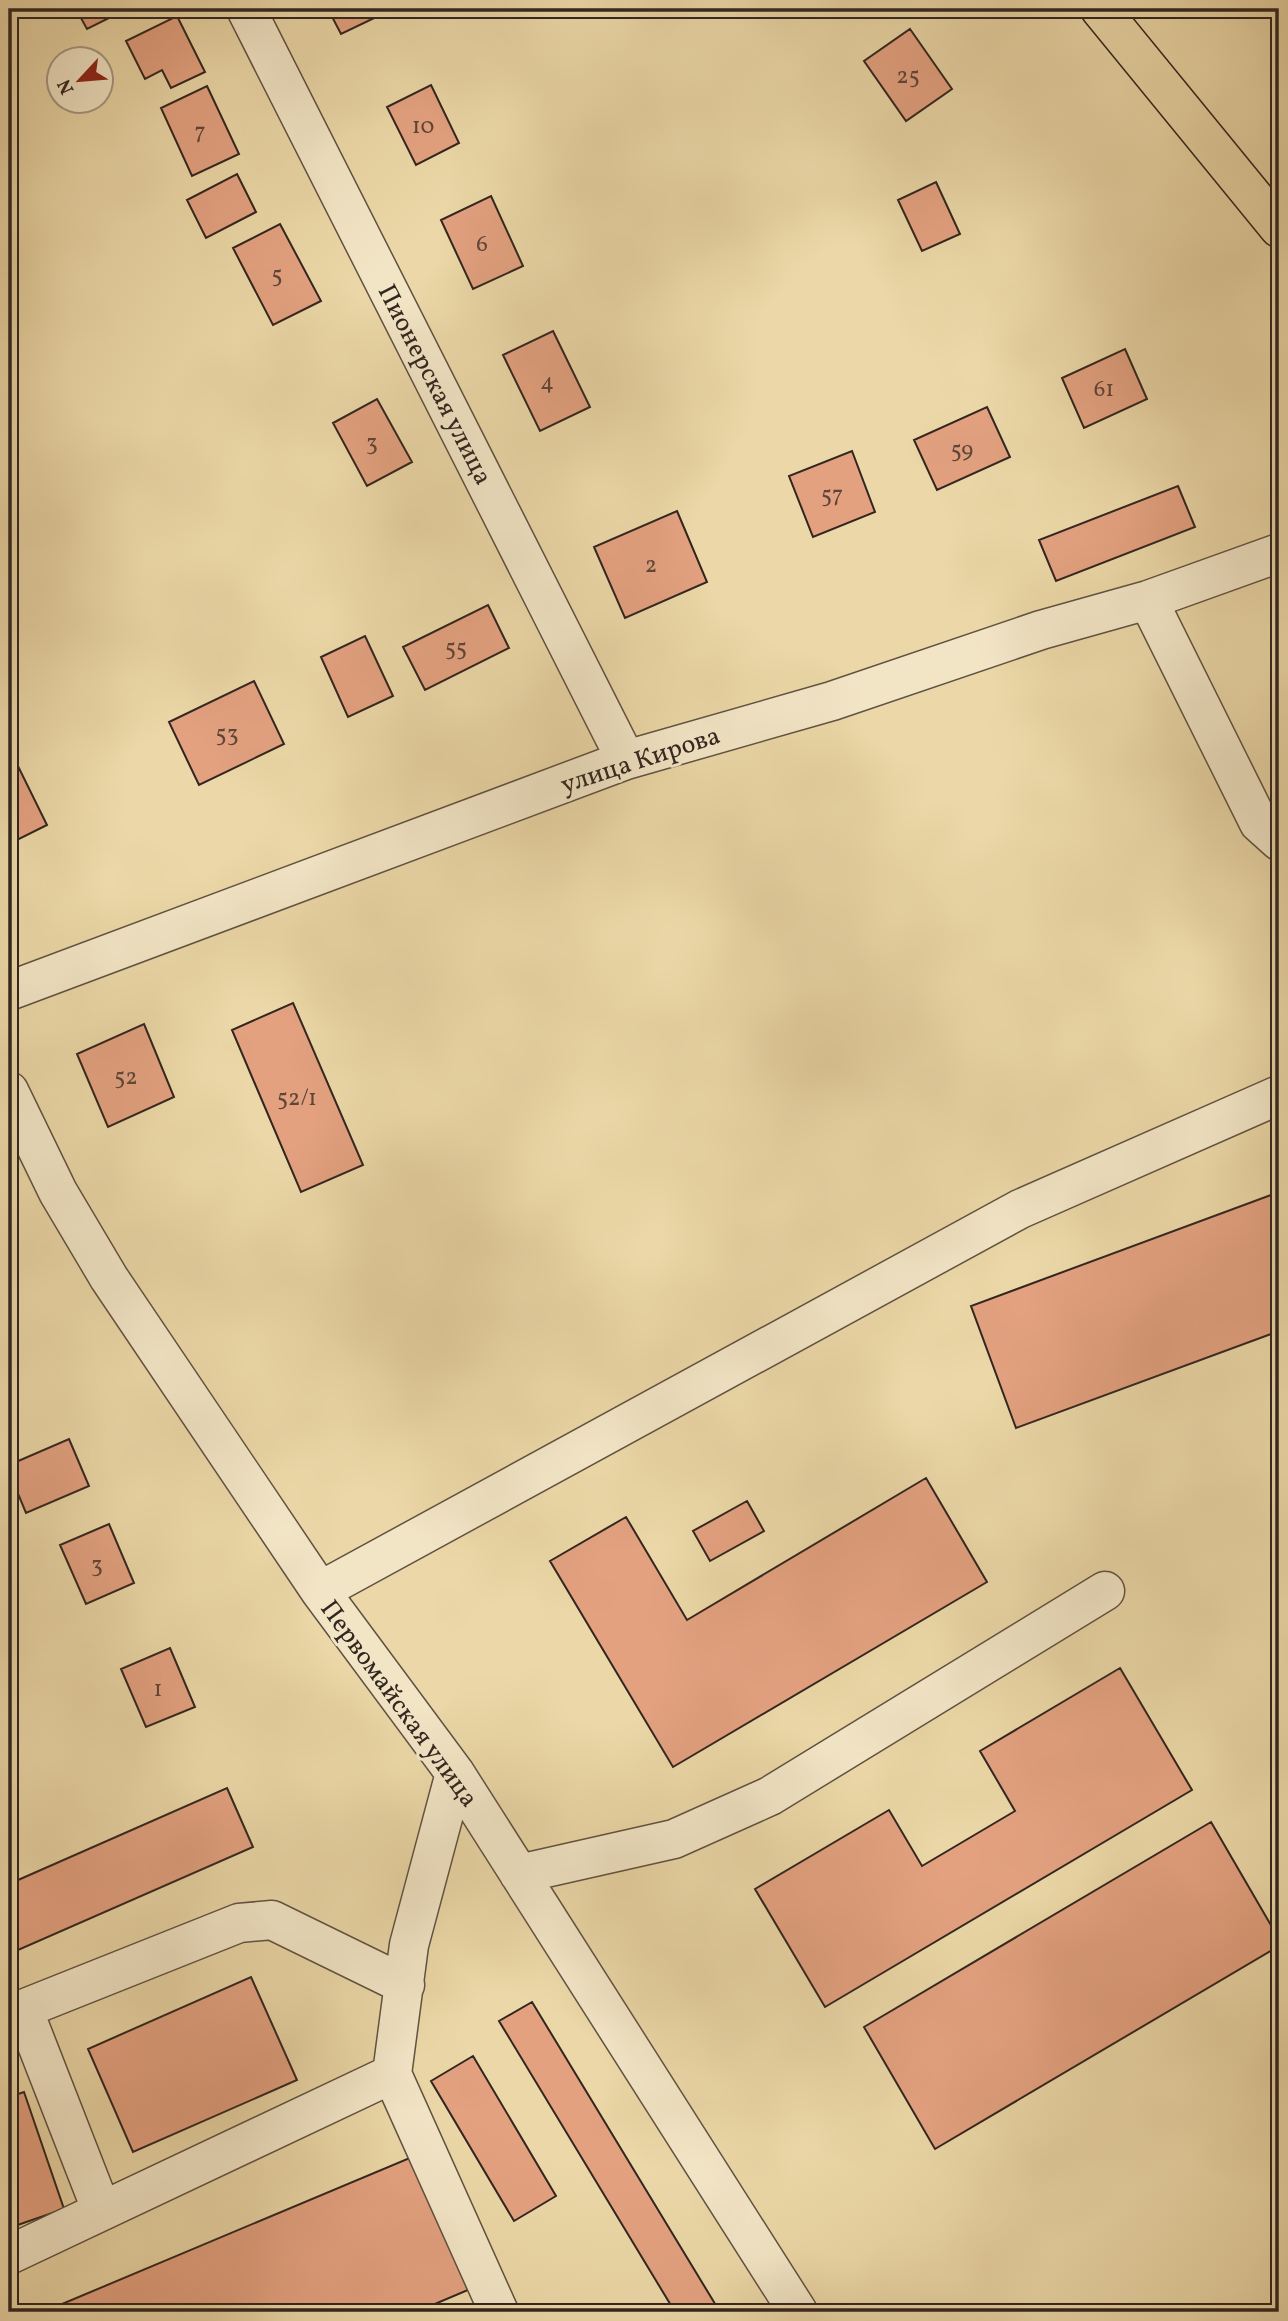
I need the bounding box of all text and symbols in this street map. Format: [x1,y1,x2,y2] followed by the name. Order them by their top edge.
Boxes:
[46,46,116,116] north arrow
[896,61,920,93] house number: 25
[52,74,81,98] text: N
[412,111,434,143] house number: 10
[194,117,206,149] house number: 7
[476,229,488,261] house number: 6
[271,260,283,292] house number: 5
[368,278,500,491] street label: Пионерская улица
[540,367,554,399] house number: 4
[1094,374,1114,406] house number: 61
[366,428,378,460] house number: 3
[951,435,973,467] house number: 59
[821,480,843,512] house number: 57
[645,550,657,582] house number: 2
[445,633,467,665] house number: 55
[556,718,725,804] street label: улица Кирова
[216,719,238,751] house number: 53
[114,1062,138,1094] house number: 52
[277,1083,317,1115] house number: 52/1
[91,1550,103,1582] house number: 3
[311,1593,486,1815] street label: Первомайская улица
[154,1674,162,1706] house number: 1

